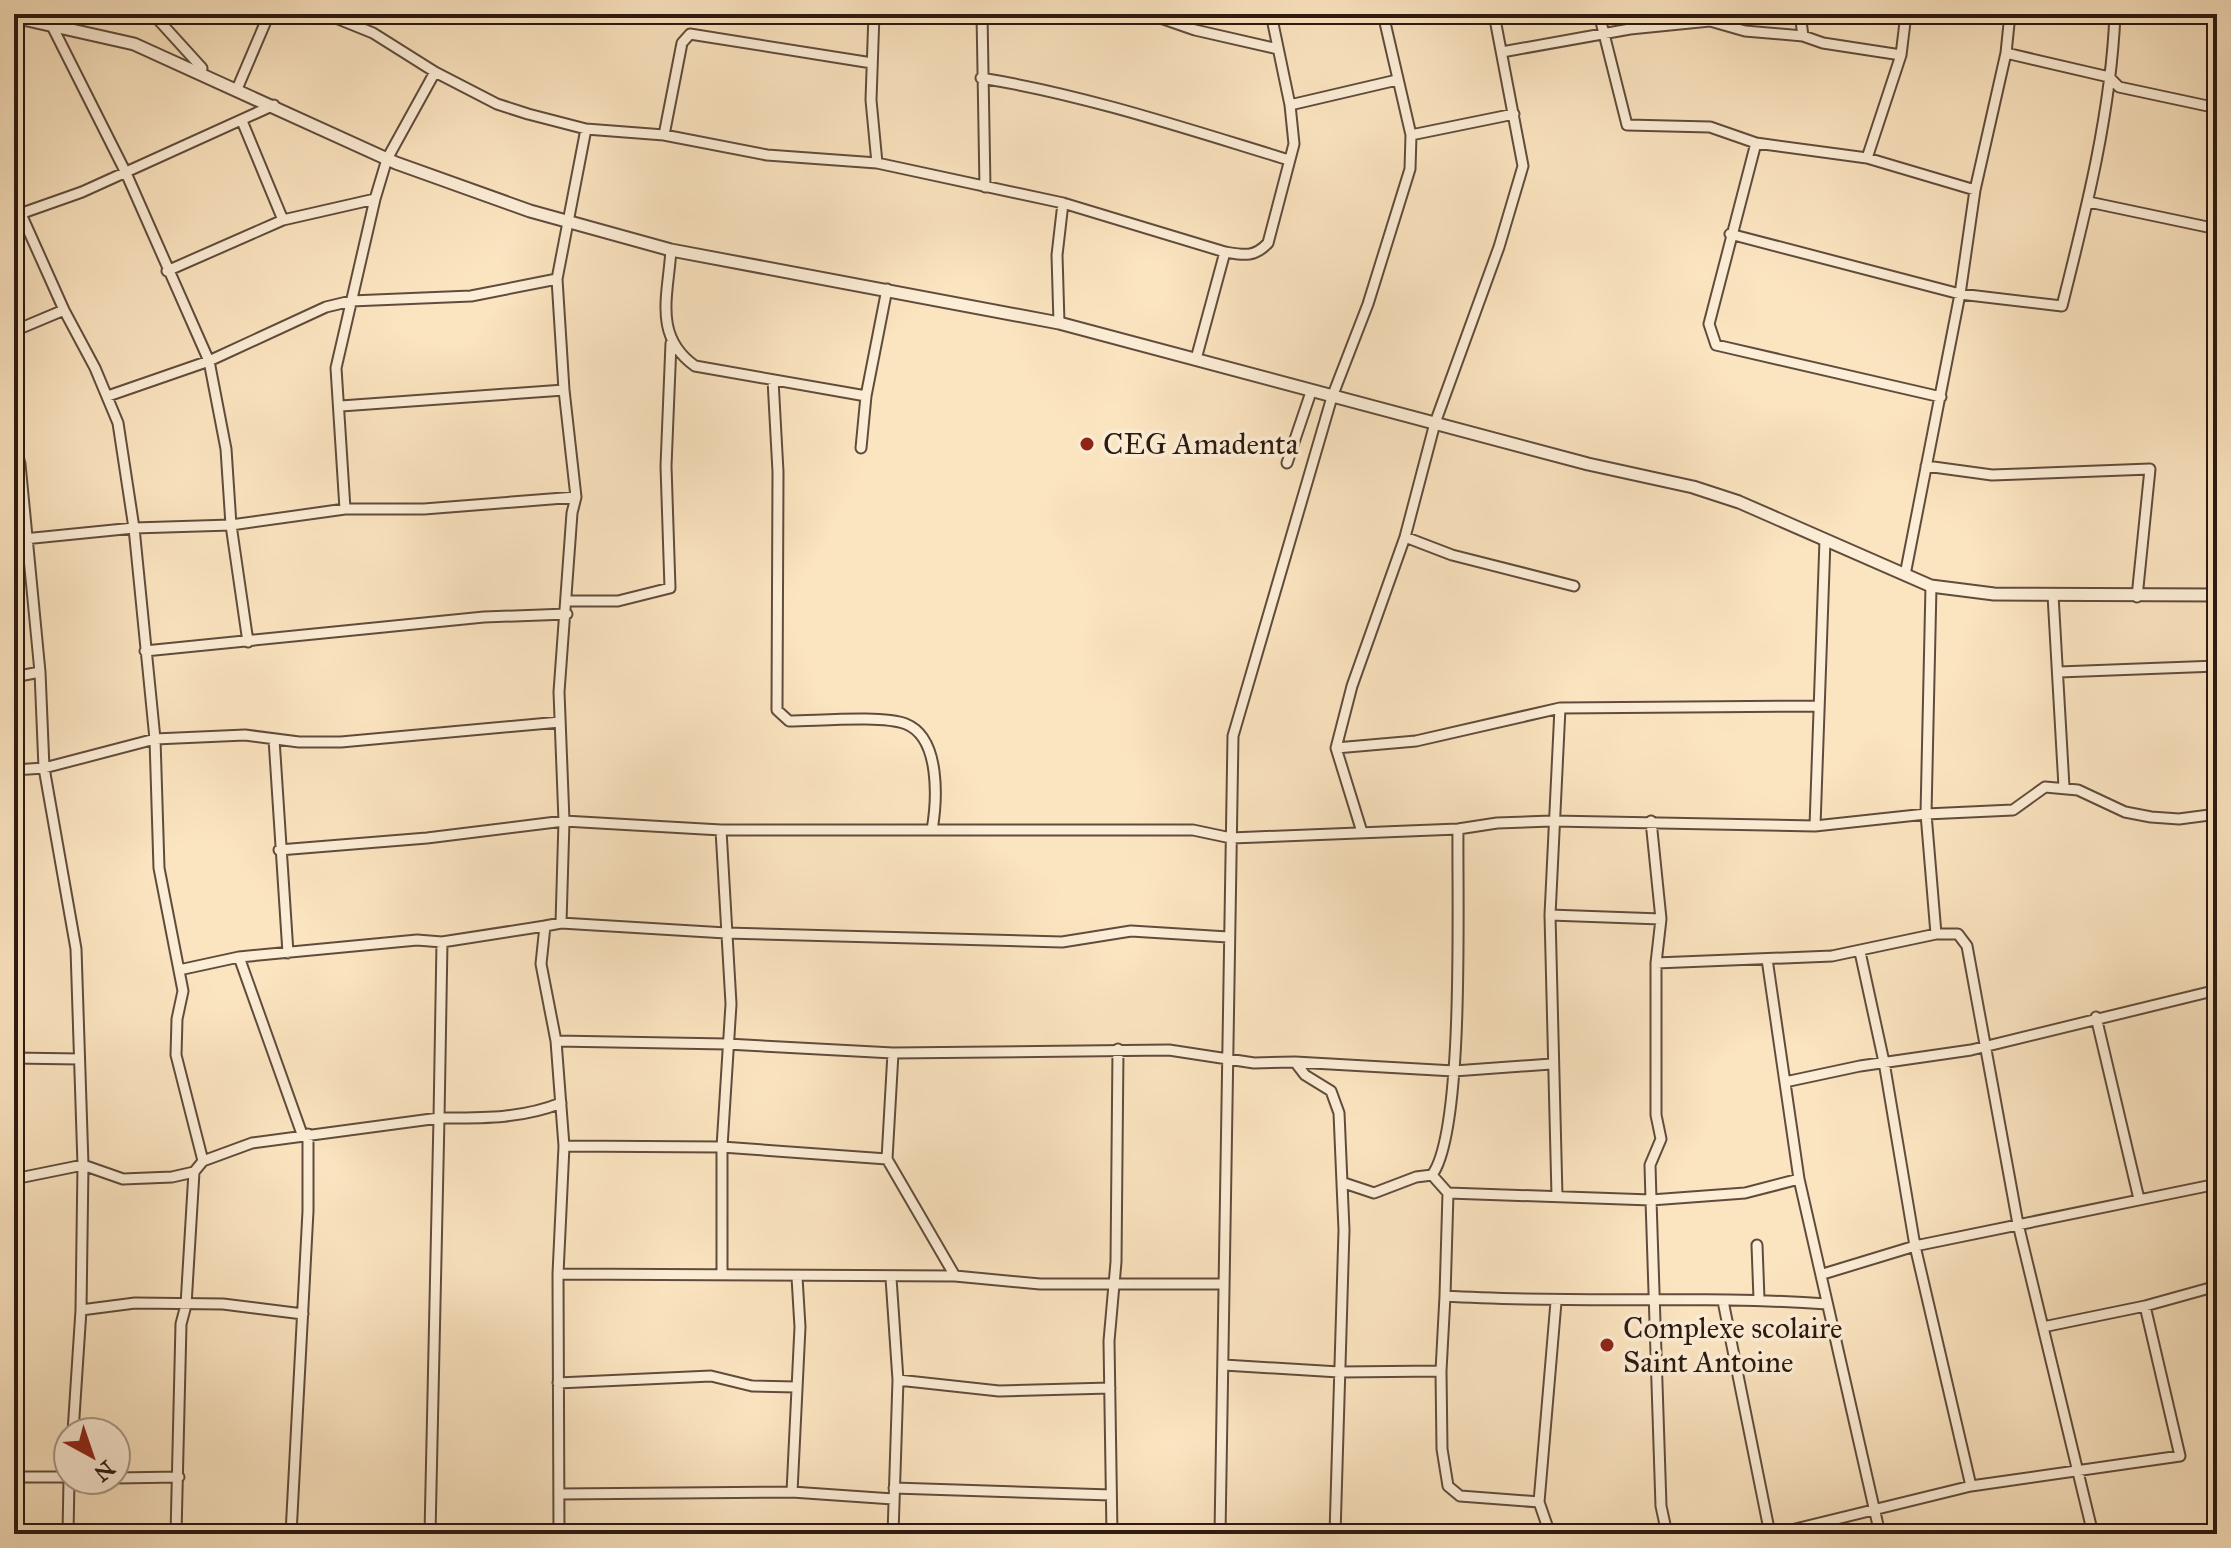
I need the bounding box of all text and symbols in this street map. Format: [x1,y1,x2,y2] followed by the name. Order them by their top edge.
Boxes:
[1103,426,1299,462] place label: CEG Amadenta
[1078,435,1096,453] marker: CEG Amadenta
[1623,1310,1843,1380] place label: Complexe scolaire Saint Antoine
[1598,1336,1616,1354] marker: Complexe scolaire Saint Antoine
[52,1416,132,1496] north arrow
[88,1455,120,1487] text: N

